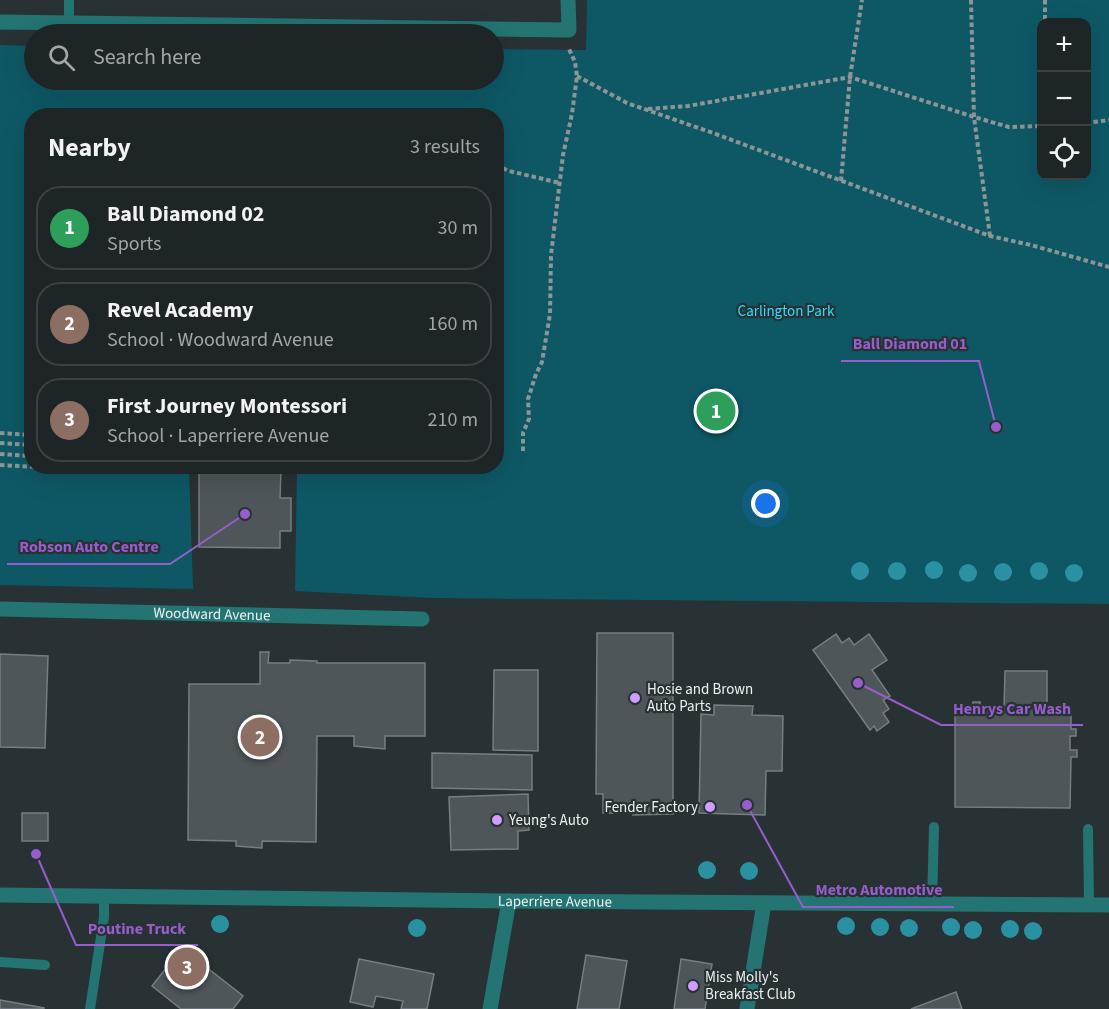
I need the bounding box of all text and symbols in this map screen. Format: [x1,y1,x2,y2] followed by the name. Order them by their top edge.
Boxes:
[1037,18,1091,180] map controls
[1037,18,1091,72] button: +
[24,24,504,90] search box
[45,41,78,74] icon: search
[93,41,201,73] text: Search here
[1037,72,1091,126] button: −
[1037,126,1091,180] button: locate
[48,129,131,166] text: Nearby
[410,133,480,161] text: 3 results
[107,198,264,230] text: Ball Diamond 02
[64,214,75,242] text: 1
[438,214,478,242] text: 30 m
[107,230,162,258] text: Sports
[107,294,254,326] text: Revel Academy
[738,301,835,322] park label: Carlington Park
[64,310,75,338] text: 2
[428,310,478,338] text: 160 m
[107,326,334,354] text: School · Woodward Avenue
[841,327,979,361] callout: Ball Diamond 01
[853,333,967,355] text: Ball Diamond 01
[696,388,736,434] pin: 1
[107,390,347,422] text: First Journey Montessori
[64,406,75,434] text: 3
[428,406,478,434] text: 210 m
[107,422,329,450] text: School · Laperriere Avenue
[751,489,780,518] your location
[7,530,170,564] callout: Robson Auto Centre
[19,536,159,558] text: Robson Auto Centre
[153,603,271,626] street label: Woodward Avenue
[647,679,753,717] place label: Hosie and Brown Auto Parts
[628,691,642,705] marker: Hosie and Brown Auto Parts
[941,691,1083,725] callout: Henrys Car Wash
[953,698,1071,720] text: Henrys Car Wash
[240,714,280,760] pin: 2
[604,797,698,818] place label: Fender Factory
[703,800,717,814] marker: Fender Factory
[508,810,589,831] place label: Yeung's Auto
[490,813,504,827] marker: Yeung's Auto
[803,873,954,907] callout: Metro Automotive
[816,879,942,901] text: Metro Automotive
[498,891,612,913] street label: Laperriere Avenue
[76,911,198,945] callout: Poutine Truck
[88,918,186,940] text: Poutine Truck
[168,944,207,990] pin: 3
[705,967,796,1005] place label: Miss Molly's Breakfast Club
[686,979,700,993] marker: Miss Molly's Breakfast Club

